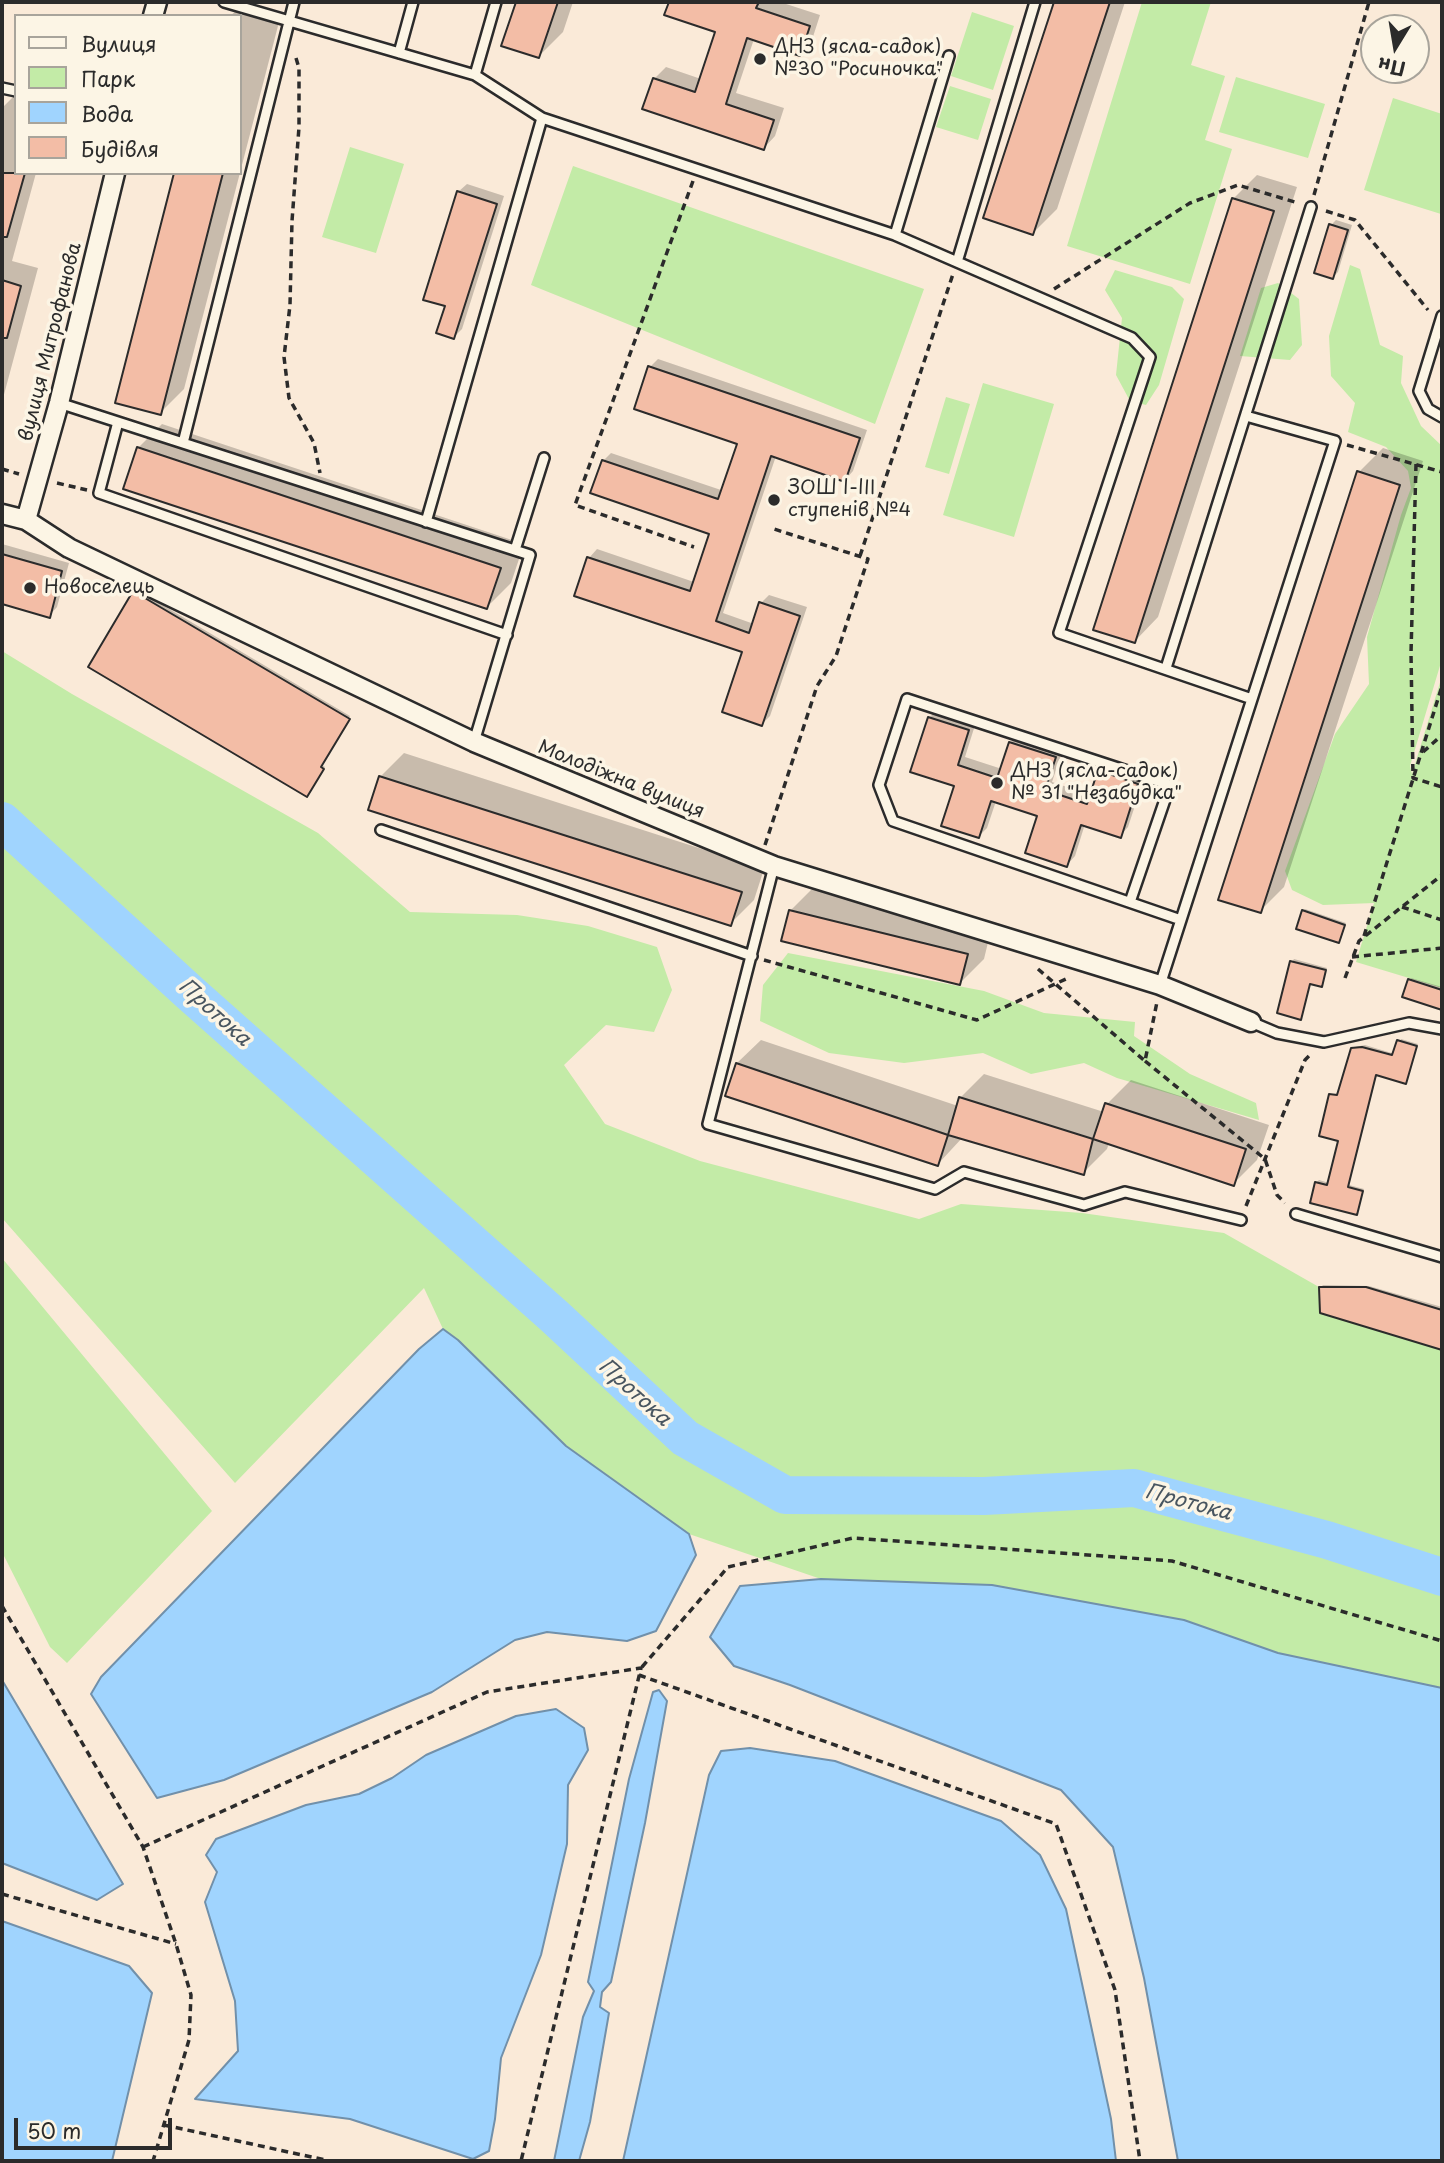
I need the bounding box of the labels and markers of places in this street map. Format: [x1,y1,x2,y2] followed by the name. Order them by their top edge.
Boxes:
[774,37,943,81] place label: ДНЗ (ясла-садок) №30 "Росиночка"
[752,51,768,67] marker: ДНЗ (ясла-садок) №30 "Росиночка"
[788,478,911,522] place label: ЗОШ І-ІІІ ступенів №4
[766,492,782,508] marker: ЗОШ І-ІІІ ступенів №4
[44,577,154,599] place label: Новоселець
[22,580,38,596] marker: Новоселець
[1011,761,1182,805] place label: ДНЗ (ясла-садок) № 31 "Незабудка"
[989,775,1005,791] marker: ДНЗ (ясла-садок) № 31 "Незабудка"

